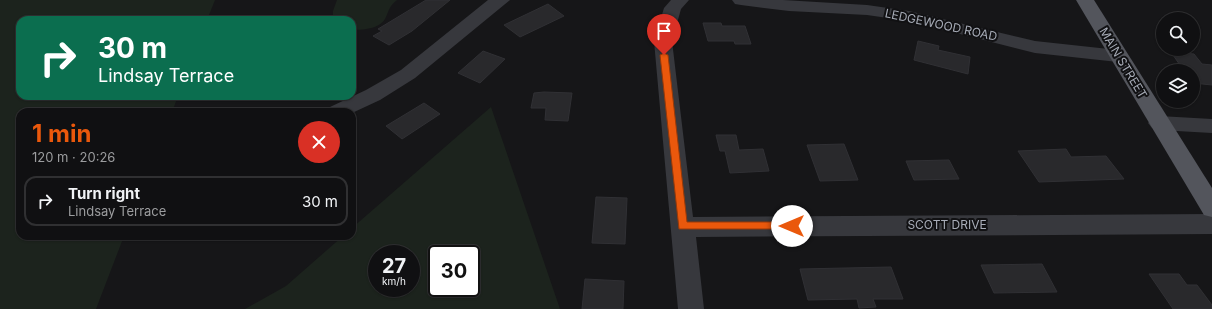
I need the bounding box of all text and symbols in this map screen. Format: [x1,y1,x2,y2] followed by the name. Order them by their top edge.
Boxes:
[884,5,999,44] street label: LEDGEWOOD ROAD
[1156,12,1200,108] map controls
[1156,12,1200,56] button: search
[647,14,681,55] pin
[653,20,675,42] icon: arrive
[1096,25,1151,101] street label: MAIN STREET
[98,31,167,65] text: 30 m
[32,32,84,84] icon: right
[1156,64,1200,108] button: layers
[98,65,234,86] text: Lindsay Terrace
[32,119,91,148] text: 1 min
[298,121,340,163] button: close
[32,149,115,165] text: 120 m · 20:26
[68,184,140,203] text: Turn right
[34,190,56,212] icon: right
[302,192,338,211] text: 30 m
[68,203,166,219] text: Lindsay Terrace
[771,205,813,247] position arrow
[907,217,987,232] street label: SCOTT DRIVE
[428,245,480,297] speed limit sign: 30
[382,254,406,278] text: 27
[382,275,406,287] text: km/h

